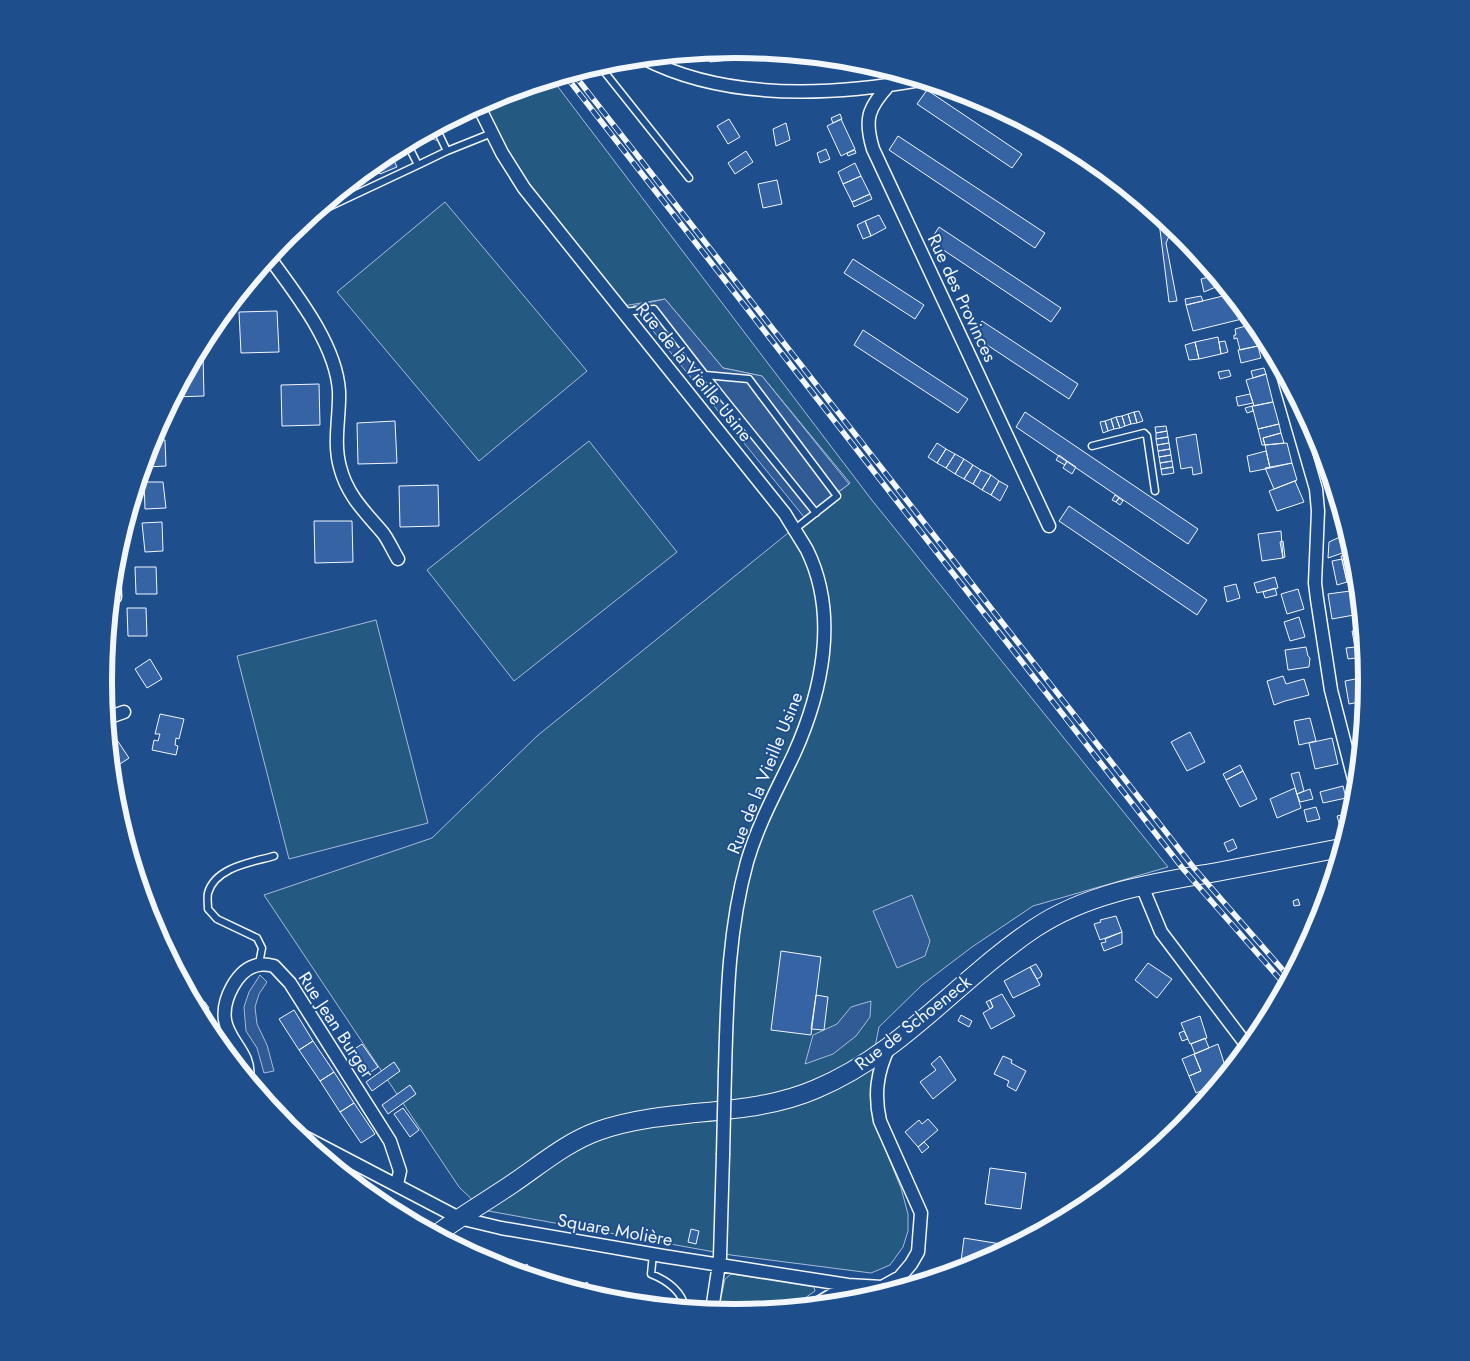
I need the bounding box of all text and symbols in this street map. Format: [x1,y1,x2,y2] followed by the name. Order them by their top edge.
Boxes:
[921,230,1003,366] street label: Rue des Provinces
[630,297,758,447] street label: Rue de la Vieille Usine
[721,688,809,858] street label: Rue de la Vieille Usine
[292,967,381,1084] street label: Rue Jean Burger
[849,969,977,1077] street label: Rue de Schoeneck
[555,1207,675,1253] street label: Square Molière

